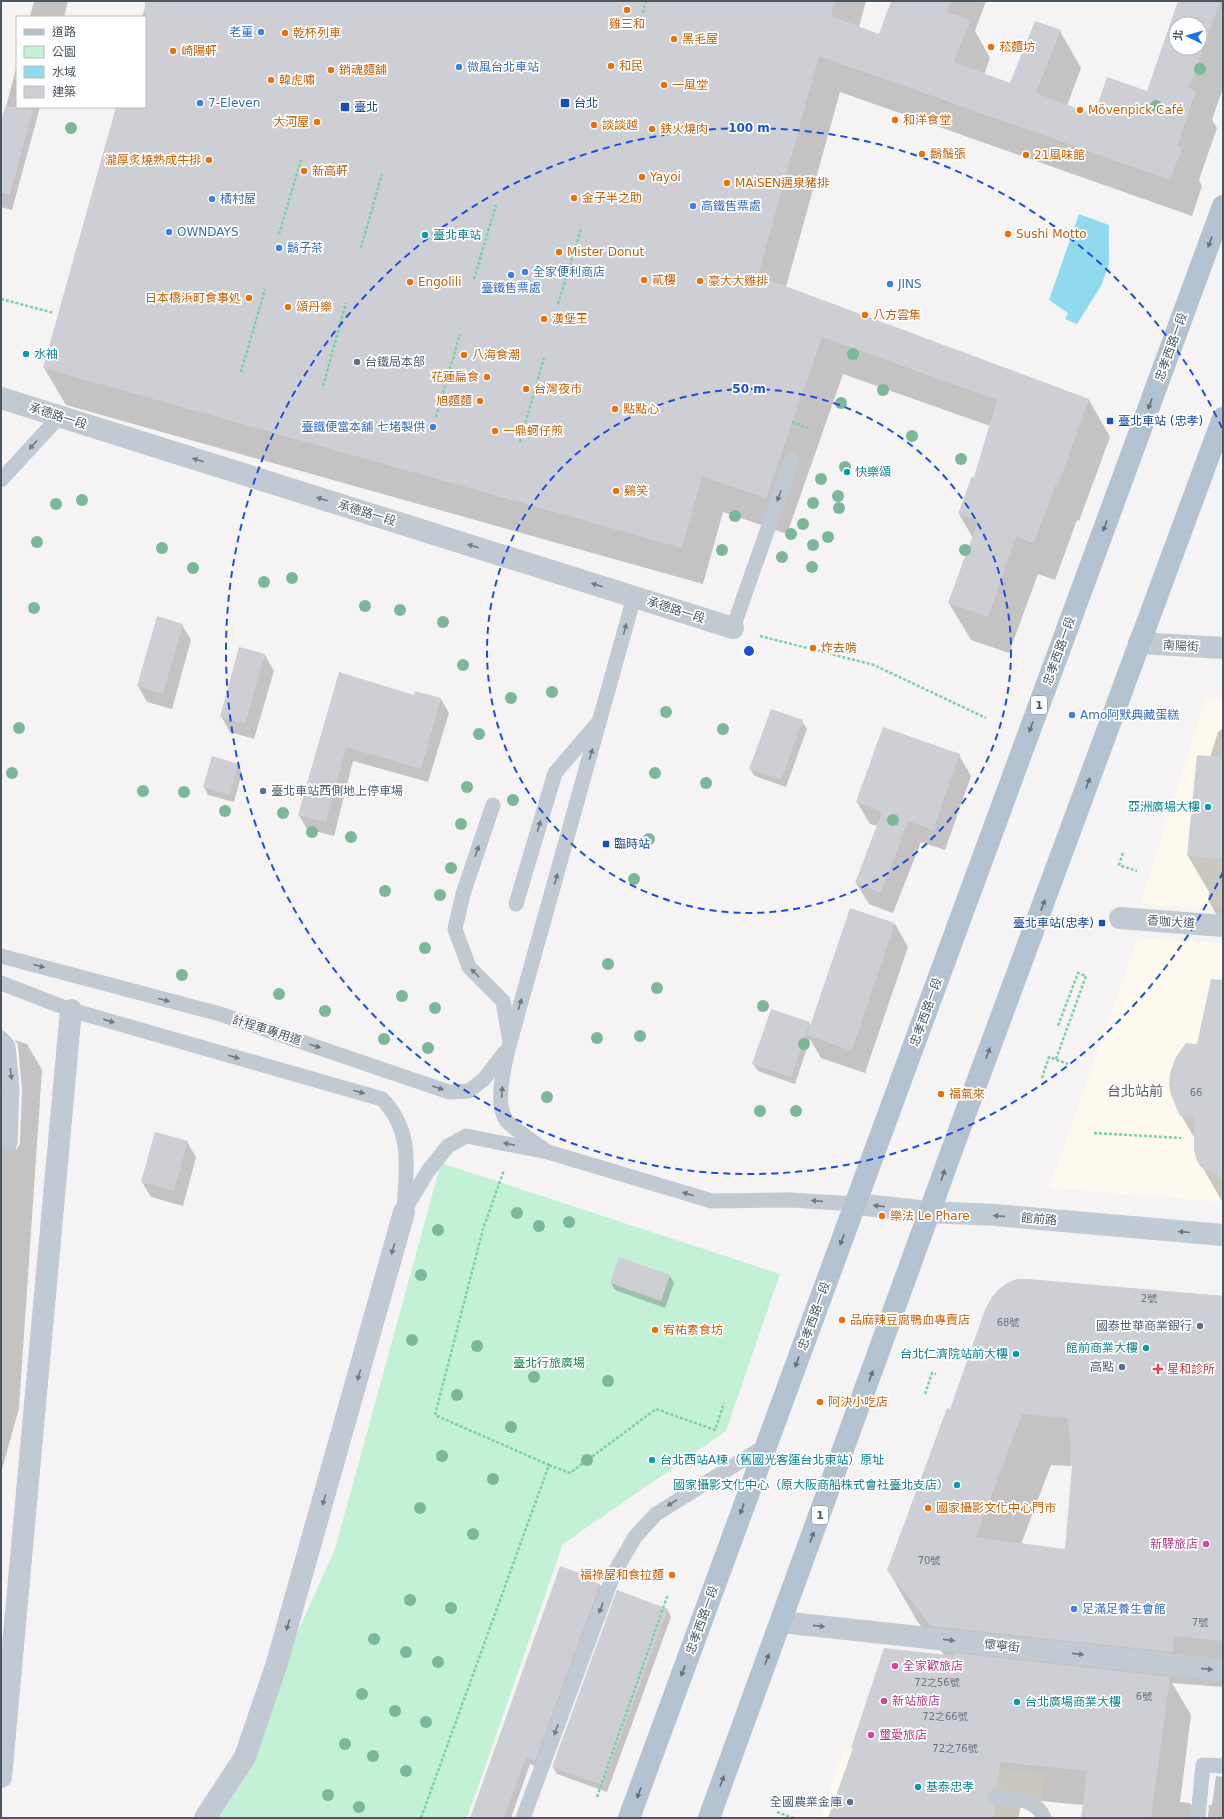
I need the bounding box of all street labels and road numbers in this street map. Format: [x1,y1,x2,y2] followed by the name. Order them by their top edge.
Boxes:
[1152,311,1190,383] street label: 忠孝西路一段
[27,400,89,432] street label: 承德路一段
[336,498,398,528] street label: 承德路一段
[645,594,707,626] street label: 承德路一段
[1040,615,1078,687] street label: 忠孝西路一段
[1163,638,1199,654] street label: 南陽街
[1031,696,1047,714] road number: 1
[1147,913,1195,931] street label: 香咖大道
[907,976,945,1048] street label: 忠孝西路一段
[231,1012,303,1048] street label: 計程車專用道
[1020,1210,1058,1228] street label: 館前路
[795,1280,833,1352] street label: 忠孝西路一段
[812,1506,828,1524] road number: 1
[683,1584,721,1656] street label: 忠孝西路一段
[983,1637,1021,1655] street label: 懷寧街

